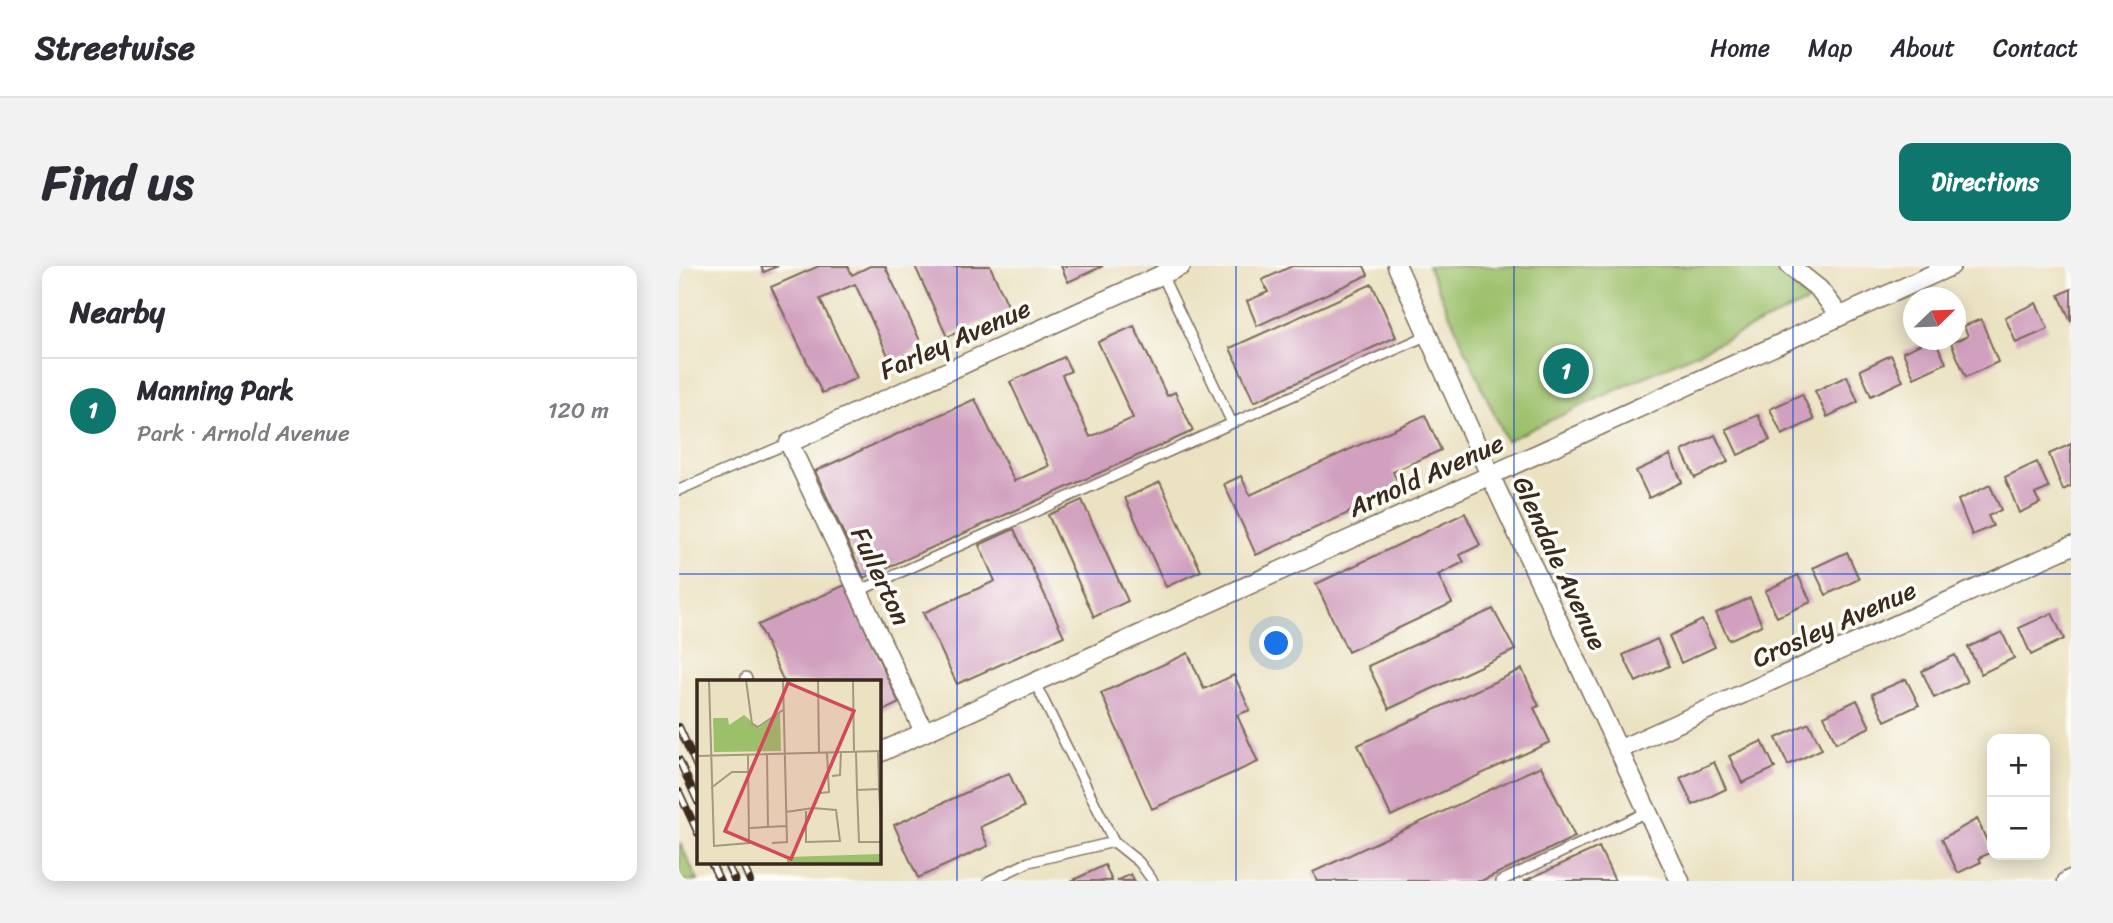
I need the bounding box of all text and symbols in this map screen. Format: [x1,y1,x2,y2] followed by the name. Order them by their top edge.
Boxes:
[35,19,195,77] text: Streetwise
[1710,27,1770,69] text: Home
[1808,27,1852,69] text: Map
[1890,27,1955,69] text: About
[1993,27,2078,69] text: Contact
[42,139,194,226] text: Find us
[1899,143,2071,221] button: Directions
[70,285,165,339] text: Nearby
[872,285,1038,393] street label: Farley Avenue
[1903,287,1966,350] north arrow
[1543,345,1589,397] pin: 1
[137,367,294,413] text: Manning Park
[88,390,98,431] text: 1
[548,390,609,431] text: 120 m
[137,413,350,454] text: Park · Arnold Avenue
[1340,420,1512,530] street label: Arnold Avenue
[1500,468,1621,658] street label: Glendale Avenue
[838,519,924,633] street label: Fullerton
[1744,567,1924,681] street label: Crosley Avenue
[1259,626,1293,660] your location
[697,680,880,864] inset map
[1987,734,2050,860] map controls
[1987,734,2050,797] button: +
[1987,797,2050,860] button: −

